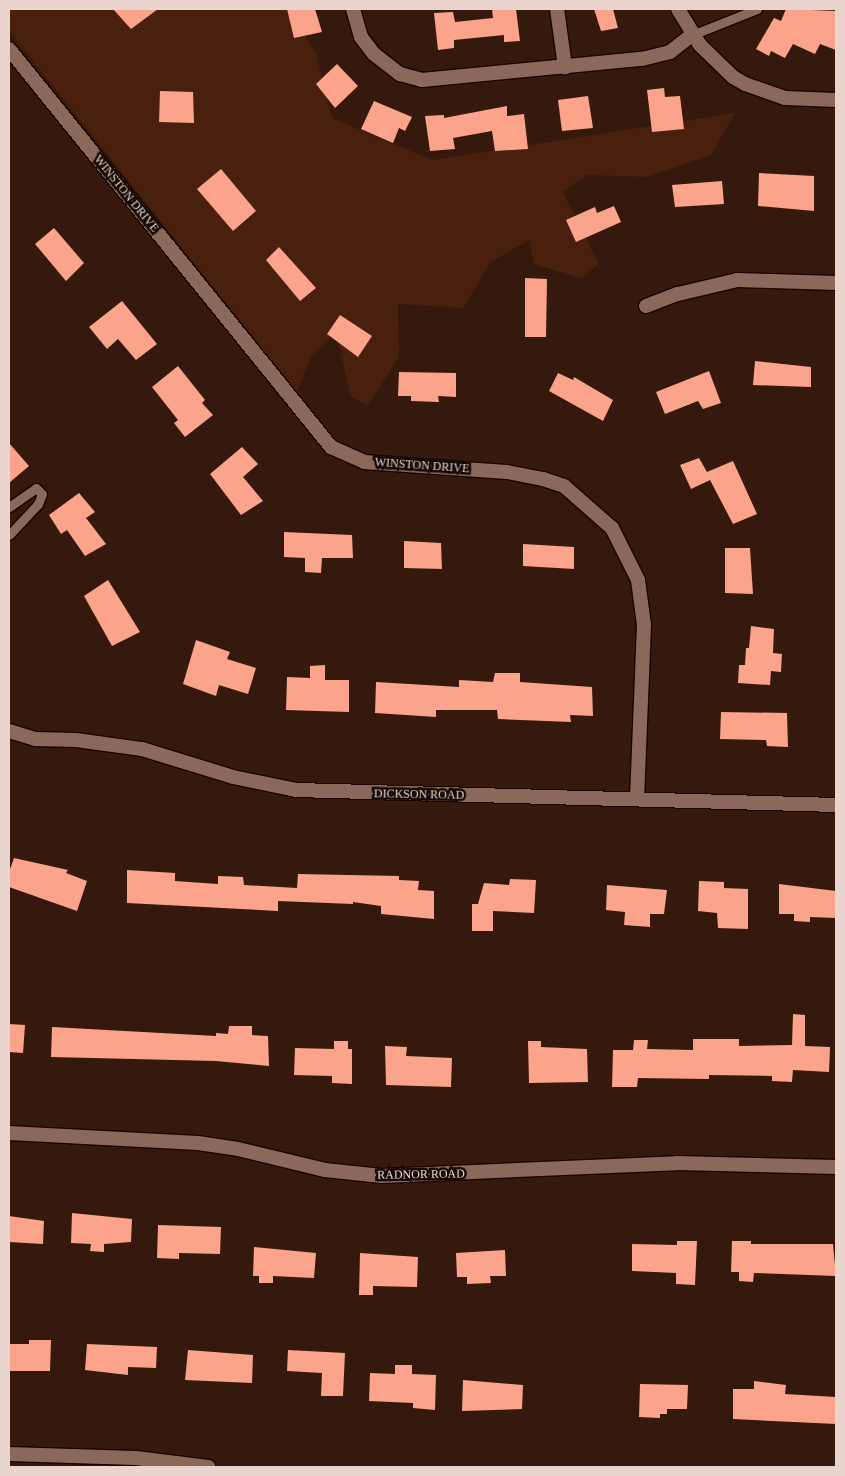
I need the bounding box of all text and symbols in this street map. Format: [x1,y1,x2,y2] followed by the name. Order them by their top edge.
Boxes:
[91,153,161,235] street label: WINSTON DRIVE
[374,456,470,476] street label: WINSTON DRIVE
[374,787,464,803] street label: DICKSON ROAD
[377,1167,465,1183] street label: RADNOR ROAD

